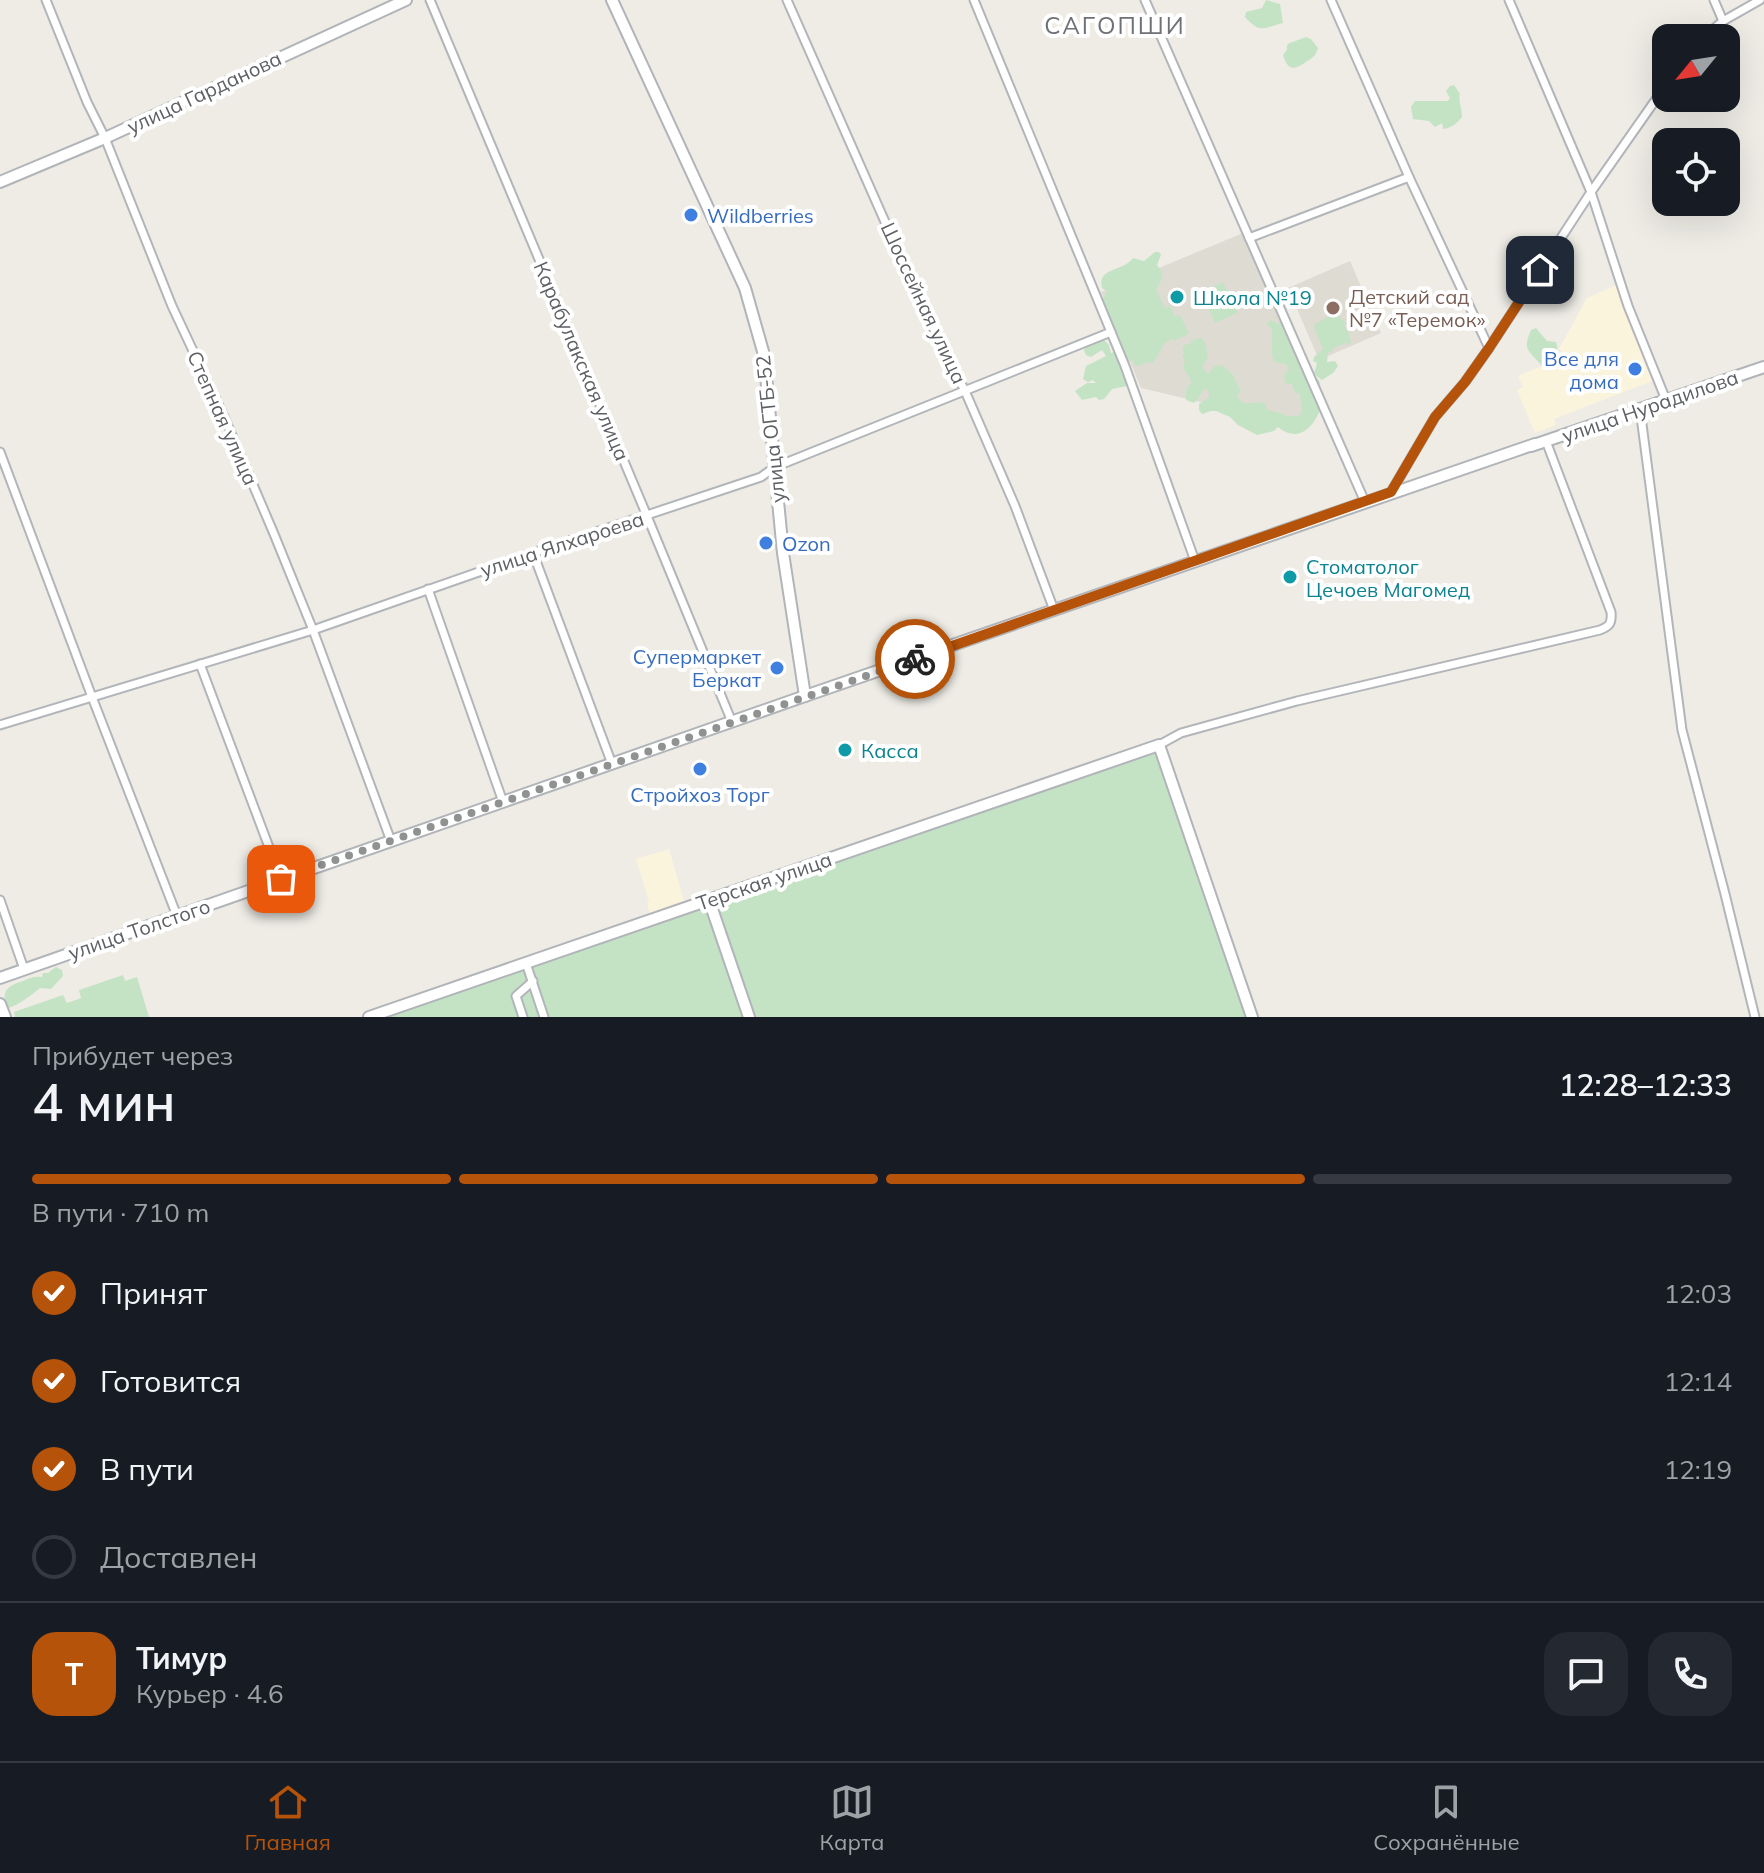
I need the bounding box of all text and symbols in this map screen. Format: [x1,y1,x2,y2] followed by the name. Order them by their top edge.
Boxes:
[1044,10,1186,40] district label: САГОПШИ
[1652,24,1740,112] north arrow
[1652,24,1740,216] map controls
[123,45,285,139] street label: улица Гарданова
[1652,128,1740,216] button: locate
[707,203,814,228] place label: Wildberries
[682,206,700,224] marker: Wildberries
[876,218,972,388] street label: Шоссейная улица
[1506,236,1574,304] pin
[1518,248,1562,292] icon: home
[529,258,635,464] street label: Карабулакская улица
[1349,284,1485,332] place label: Детский сад №7 «Теремок»
[1193,285,1312,310] place label: Школа №19
[1168,288,1186,306] marker: Школа №19
[1324,299,1342,317] marker: Детский сад №7 «Теремок»
[1544,346,1619,394] place label: Все для дома
[182,347,264,489] street label: Степная улица
[750,354,790,504] street label: улица ОГТБ-52
[1626,360,1644,378] marker: Все для дома
[1559,364,1741,448] street label: улица Нурадилова
[477,506,647,582] street label: улица Ялхароева
[782,531,831,556] place label: Ozon
[757,534,775,552] marker: Ozon
[1306,554,1470,602] place label: Стоматолог Цечоев Магомед
[1281,568,1299,586] marker: Стоматолог Цечоев Магомед
[875,619,955,699] courier
[893,637,937,681] icon: bike
[633,644,762,692] place label: Супермаркет Беркат
[768,659,786,677] marker: Супермаркет Беркат
[861,738,919,763] place label: Касса
[836,741,854,759] marker: Касса
[691,760,709,778] marker: Стройхоз Торг
[630,782,770,807] place label: Стройхоз Торг
[247,845,315,913] pin
[693,846,835,916] street label: Терская улица
[259,857,303,901] icon: bag
[65,893,213,965] street label: улица Толстого
[32,1039,233,1072] text: Прибудет через
[1559,1066,1732,1104] text: 12:28–12:33
[32,1069,176,1134] text: 4 мин
[32,1196,209,1229] text: В пути · 710 m
[32,1271,76,1315] icon: check
[100,1274,207,1312] text: Принят
[1664,1277,1732,1310] text: 12:03
[32,1359,76,1403] icon: check
[100,1362,241,1400] text: Готовится
[1664,1365,1732,1398] text: 12:14
[32,1447,76,1491] icon: check
[100,1450,194,1488] text: В пути
[1664,1453,1732,1486] text: 12:19
[100,1538,258,1576] text: Доставлен
[1544,1632,1628,1716] button: chat
[1648,1632,1732,1716] button: phone
[136,1639,227,1677] text: Тимур
[65,1655,83,1693] text: Т
[136,1677,284,1710] text: Курьер · 4.6
[244,1780,331,1856] tab: Главная
[820,1780,884,1856] tab: Карта
[1373,1780,1520,1856] tab: Сохранённые

